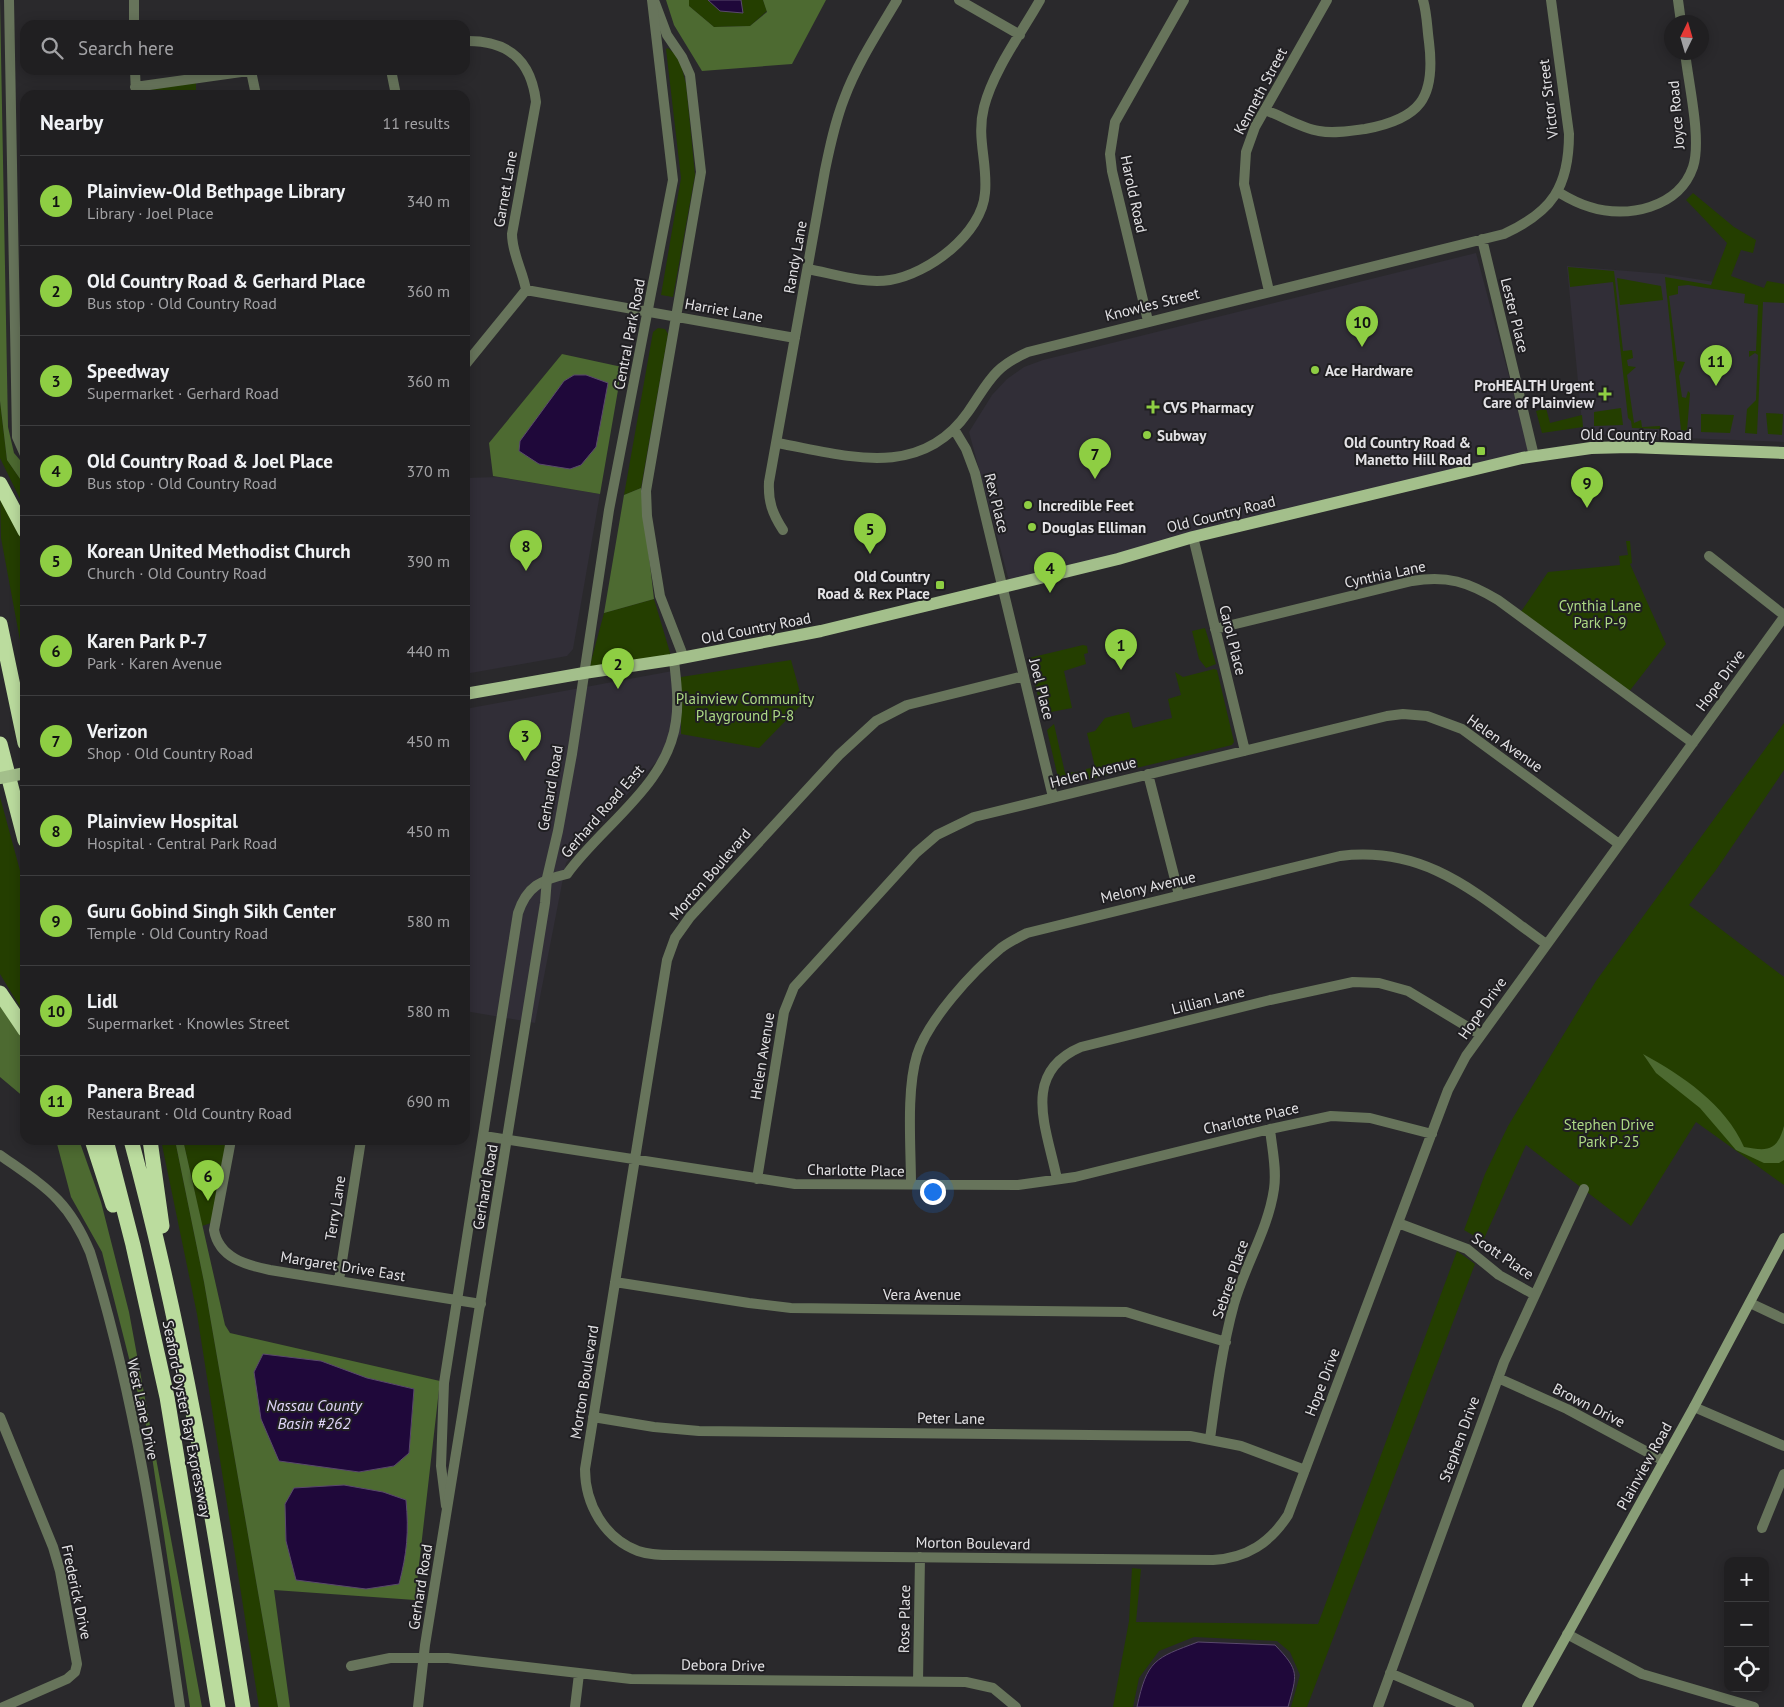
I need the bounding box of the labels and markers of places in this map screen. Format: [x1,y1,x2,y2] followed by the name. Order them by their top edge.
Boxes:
[1346,306,1378,347] pin: 10
[1700,345,1732,386] pin: 11
[1325,361,1414,380] place label: Ace Hardware
[1309,364,1321,376] marker: Ace Hardware
[1474,376,1595,412] place label: ProHEALTH Urgent Care of Plainview
[1598,387,1612,401] marker: ProHEALTH Urgent Care of Plainview
[1163,398,1254,417] place label: CVS Pharmacy
[1147,401,1159,413] marker: CVS Pharmacy
[1157,426,1207,445] place label: Subway
[1141,429,1153,441] marker: Subway
[1344,433,1471,469] place label: Old Country Road & Manetto Hill Road
[1079,438,1111,479] pin: 7
[1475,445,1487,457] marker: Old Country Road & Manetto Hill Road
[1571,467,1603,508] pin: 9
[1038,496,1135,515] place label: Incredible Feet
[1022,499,1034,511] marker: Incredible Feet
[854,513,886,554] pin: 5
[1042,518,1146,537] place label: Douglas Elliman
[1026,521,1038,533] marker: Douglas Elliman
[510,530,542,571] pin: 8
[1034,552,1066,593] pin: 4
[817,567,931,603] place label: Old Country Road & Rex Place
[934,579,946,591] marker: Old Country Road & Rex Place
[1105,629,1137,670] pin: 1
[602,648,634,689] pin: 2
[509,720,541,761] pin: 3
[192,1160,224,1201] pin: 6

